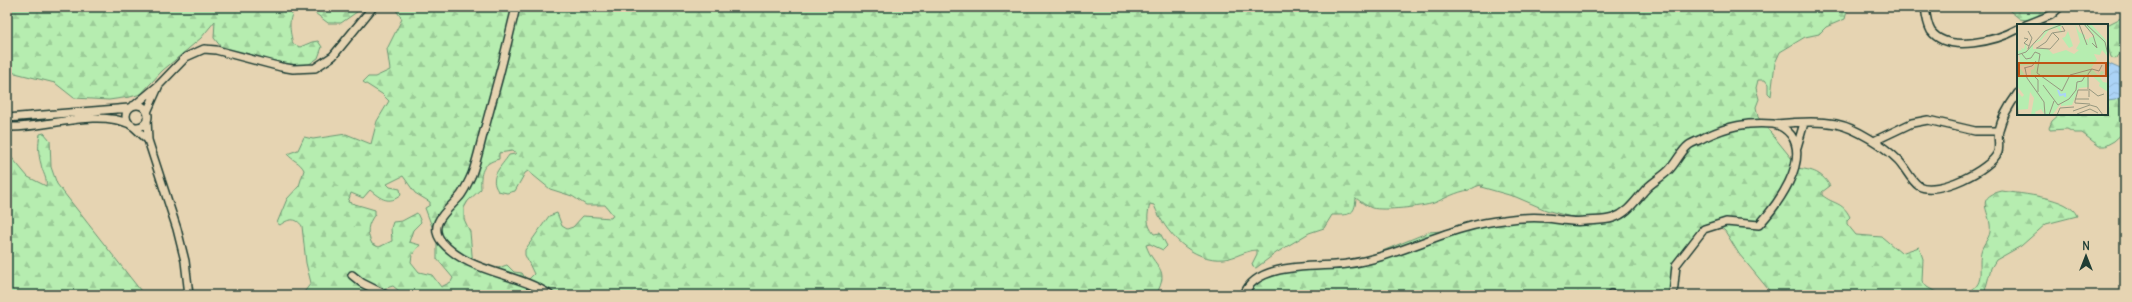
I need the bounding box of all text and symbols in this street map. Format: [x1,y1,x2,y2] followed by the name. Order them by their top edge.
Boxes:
[2017,24,2108,115] inset map
[2066,236,2106,276] north arrow
[2082,239,2090,253] text: N

